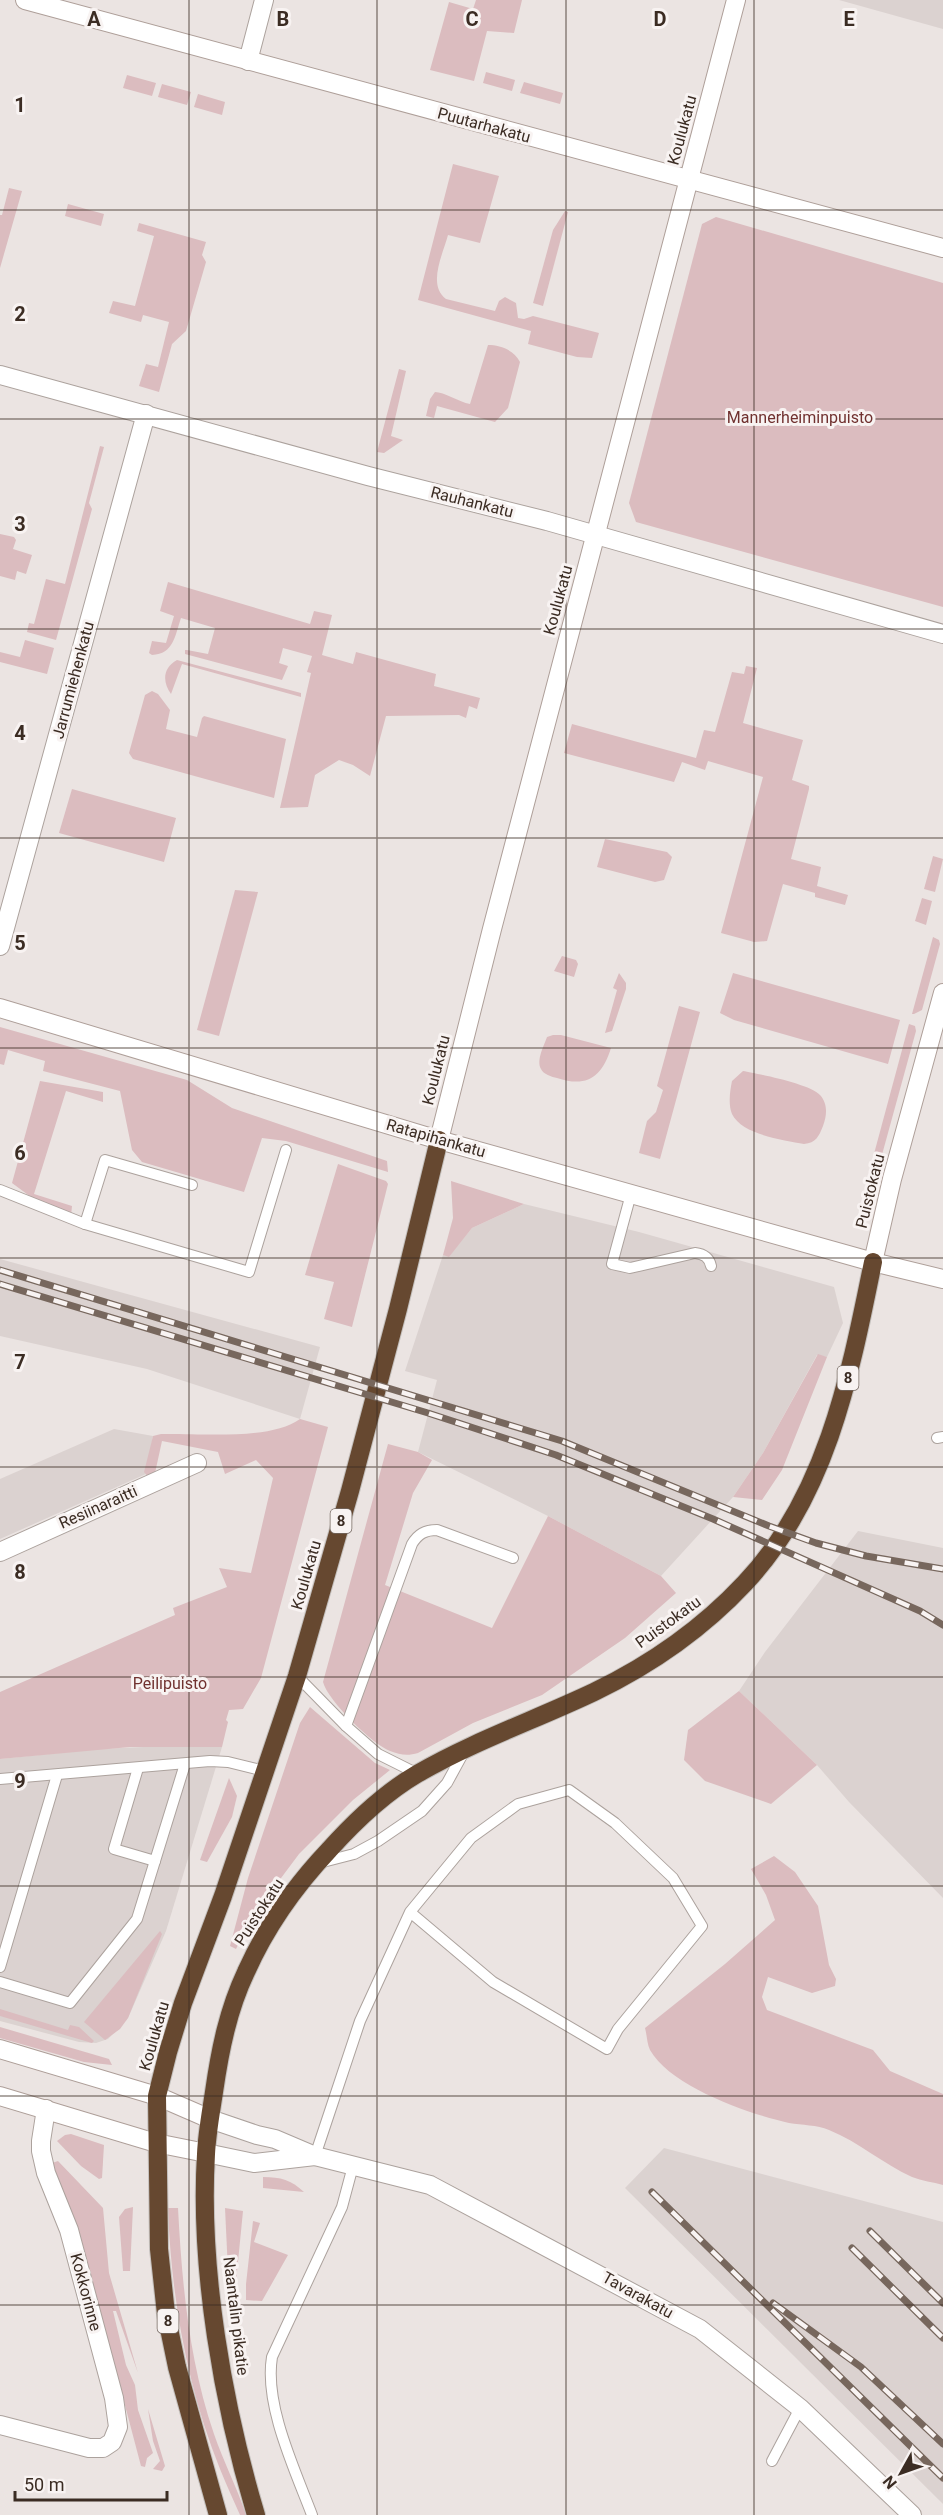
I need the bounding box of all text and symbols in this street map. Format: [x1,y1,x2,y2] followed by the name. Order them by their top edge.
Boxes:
[87,7,101,31] text: A
[277,7,289,31] text: B
[465,7,479,31] text: C
[654,7,667,31] text: D
[843,7,855,31] text: E
[14,93,26,117] text: 1
[664,93,700,167] street label: Koulukatu
[435,103,533,147] street label: Puutarhakatu
[14,302,26,326] text: 2
[727,408,873,427] park label: Mannerheiminpuisto
[429,483,515,521] street label: Rauhankatu
[14,512,26,536] text: 3
[540,563,576,637] street label: Koulukatu
[48,619,98,741] street label: Jarrumiehenkatu
[14,721,26,745] text: 4
[14,931,26,955] text: 5
[418,1033,454,1107] street label: Koulukatu
[384,1115,488,1161] street label: Ratapihankatu
[14,1141,26,1165] text: 6
[852,1152,888,1230] street label: Puistokatu
[14,1350,26,1374] text: 7
[838,1366,858,1390] road number: 8
[56,1481,140,1533] street label: Resiinaraitti
[330,1509,352,1533] road number: 8
[287,1538,325,1612] street label: Koulukatu
[14,1560,26,1584] text: 8
[632,1592,704,1652] street label: Puistokatu
[133,1674,207,1693] park label: Peilipuisto
[14,1769,26,1793] text: 9
[230,1875,288,1949] street label: Puistokatu
[135,1999,173,2073] street label: Koulukatu
[67,2251,105,2333] street label: Kokkorinne
[219,2256,253,2376] street label: Naantalin pikatie
[599,2268,677,2322] street label: Tavarakatu
[158,2309,178,2333] road number: 8
[871,2443,931,2503] north arrow
[15,2464,166,2502] scale bar
[879,2472,901,2493] text: N
[24,2474,64,2495] text: 50 m

